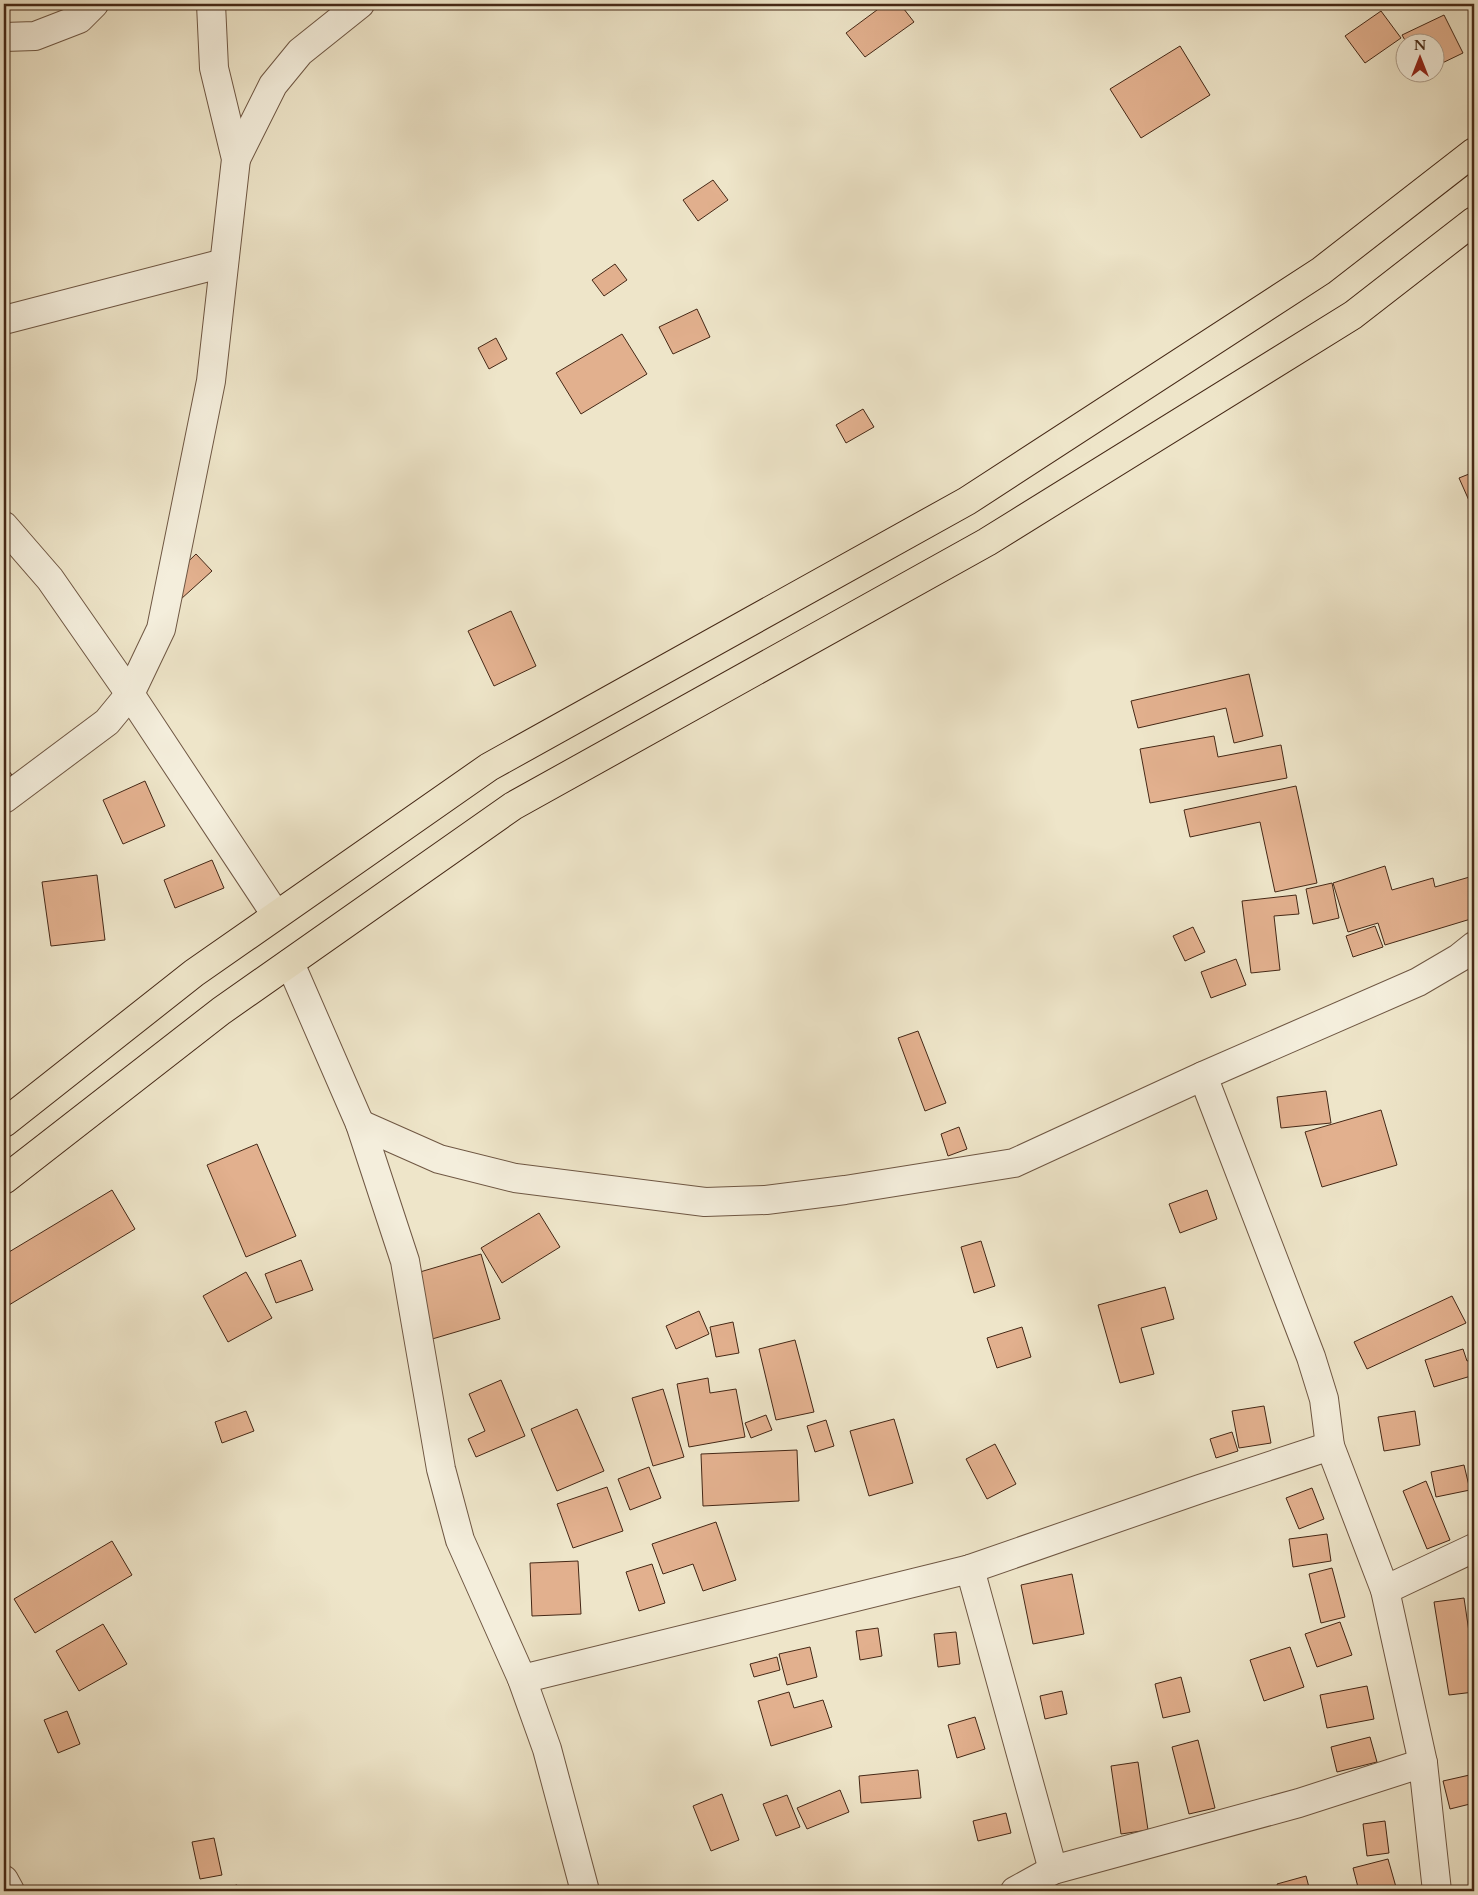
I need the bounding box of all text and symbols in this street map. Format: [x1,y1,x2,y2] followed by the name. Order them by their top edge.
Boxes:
[1396,32,1446,82] north arrow
[1414,36,1426,55] text: N

